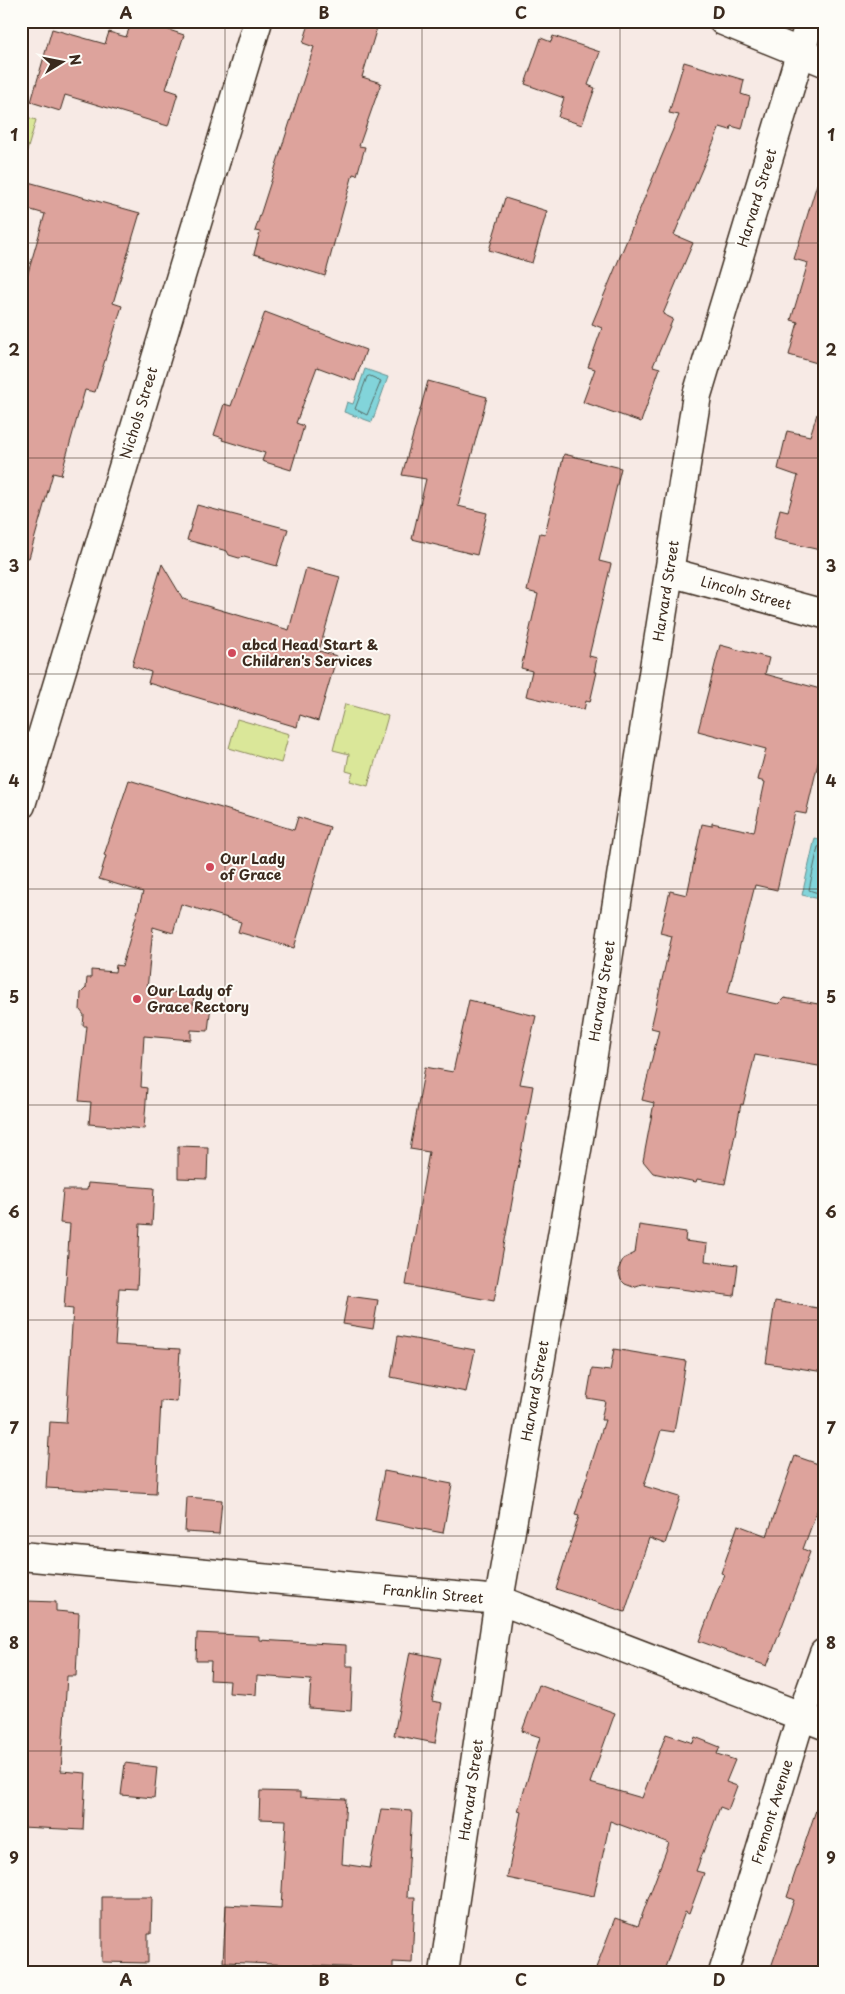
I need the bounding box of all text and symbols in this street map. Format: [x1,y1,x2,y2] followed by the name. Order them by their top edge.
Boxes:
[120,0,133,24] text: A
[319,0,330,24] text: B
[515,0,527,24] text: C
[713,0,725,24] text: D
[38,38,88,88] north arrow
[64,52,87,67] text: N
[10,122,18,146] text: 1
[827,122,835,146] text: 1
[732,146,782,250] street label: Harvard Street
[8,337,20,361] text: 2
[825,337,837,361] text: 2
[115,364,163,461] street label: Nichols Street
[647,539,684,643] street label: Harvard Street
[9,553,19,577] text: 3
[826,553,836,577] text: 3
[698,570,794,615] street label: Lincoln Street
[242,634,379,671] place label: abcd Head Start & Children's Services
[226,647,238,659] marker: abcd Head Start & Children's Services
[9,768,20,792] text: 4
[826,768,837,792] text: 4
[220,848,285,885] place label: Our Lady of Grace
[204,861,216,873] marker: Our Lady of Grace
[583,939,620,1043] street label: Harvard Street
[147,980,249,1017] place label: Our Lady of Grace Rectory
[9,984,19,1008] text: 5
[826,984,836,1008] text: 5
[131,993,143,1005] marker: Our Lady of Grace Rectory
[8,1199,20,1223] text: 6
[825,1199,837,1223] text: 6
[515,1339,554,1443] street label: Harvard Street
[9,1415,19,1439] text: 7
[826,1415,836,1439] text: 7
[382,1579,485,1608] street label: Franklin Street
[9,1630,19,1654] text: 8
[826,1630,836,1654] text: 8
[453,1738,488,1842] street label: Harvard Street
[746,1756,798,1867] street label: Fremont Avenue
[9,1845,19,1869] text: 9
[826,1845,836,1869] text: 9
[120,1967,133,1991] text: A
[319,1967,330,1991] text: B
[515,1967,527,1991] text: C
[713,1967,725,1991] text: D

